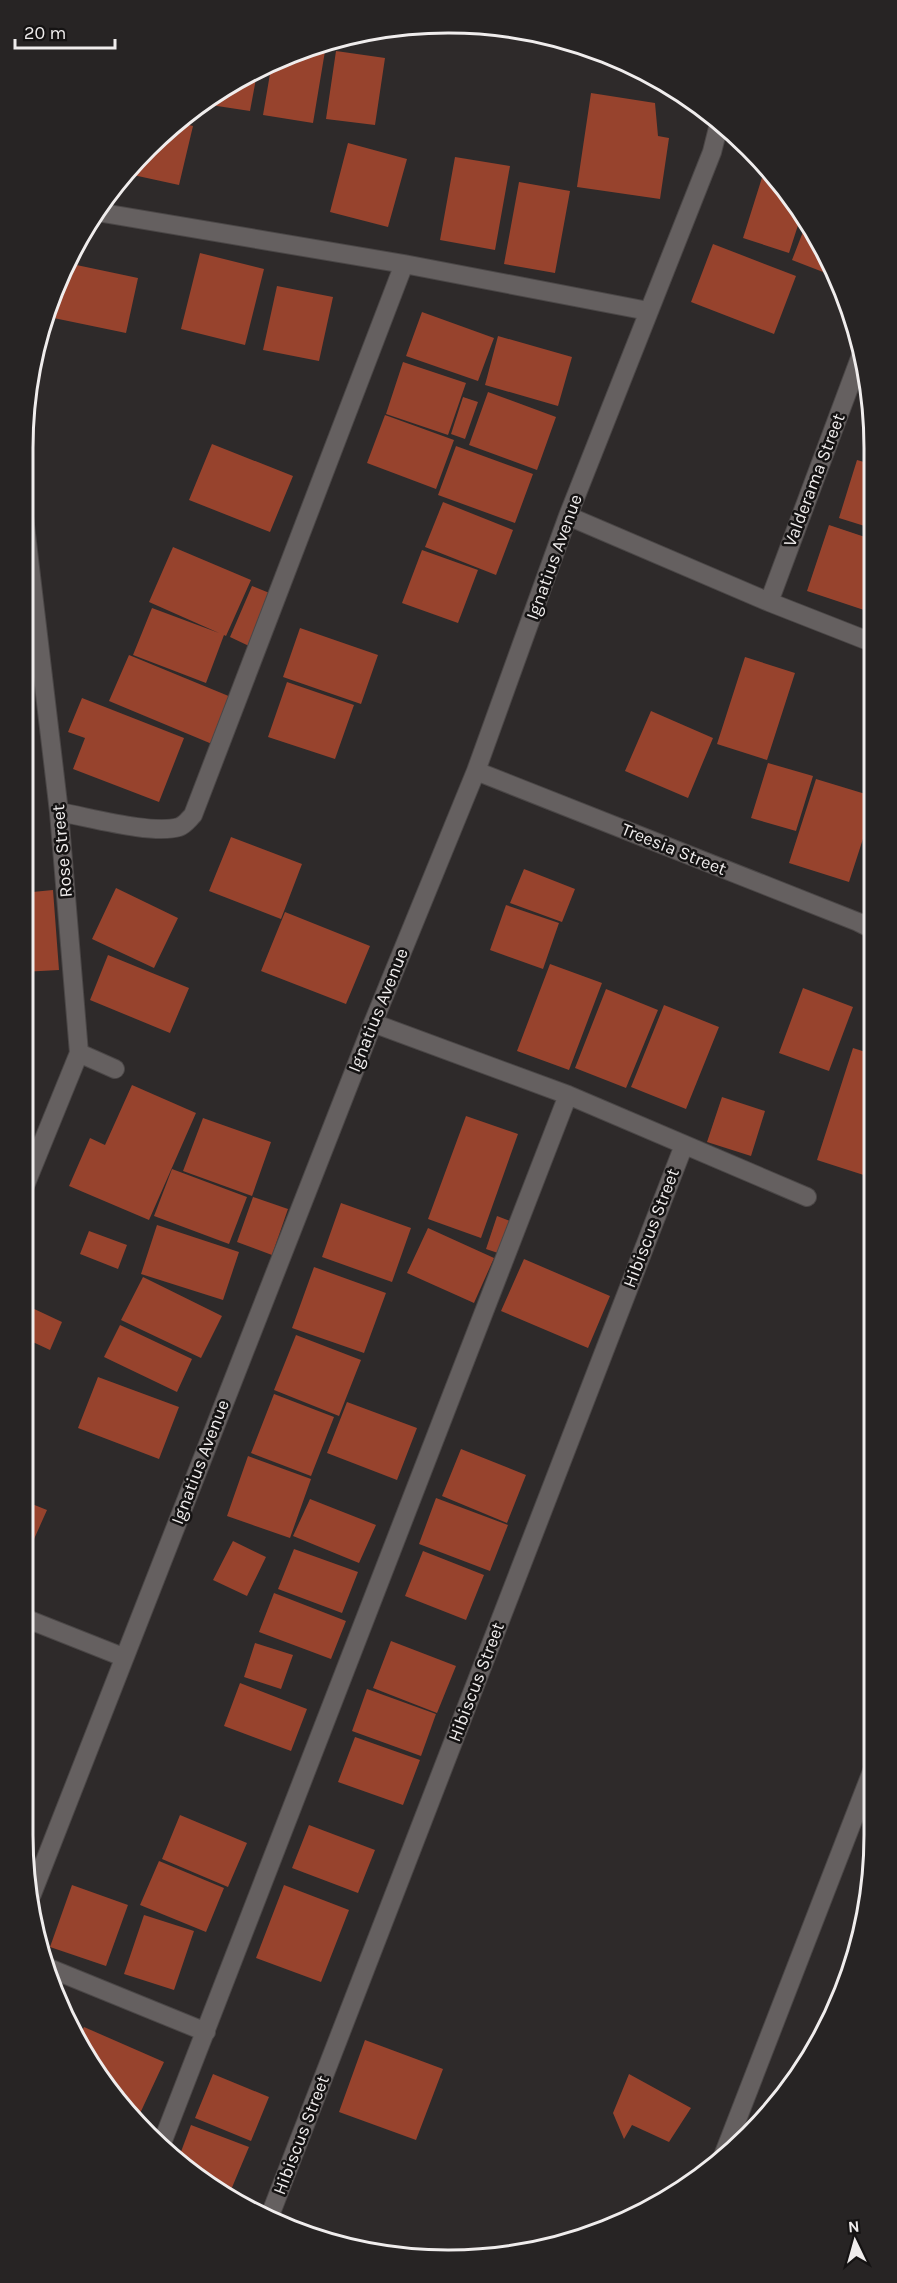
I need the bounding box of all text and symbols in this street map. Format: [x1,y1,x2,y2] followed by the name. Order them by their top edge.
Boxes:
[15,12,116,50] scale bar
[24,22,66,44] text: 20 m
[778,410,850,550] street label: Valderama Street
[521,491,587,623] street label: Ignatius Avenue
[47,803,77,898] street label: Rose Street
[618,818,730,880] street label: Treesia Street
[343,945,413,1075] street label: Ignatius Avenue
[618,1165,684,1291] street label: Hibiscus Street
[166,1396,234,1528] street label: Ignatius Avenue
[443,1619,509,1745] street label: Hibiscus Street
[268,2072,334,2198] street label: Hibiscus Street
[825,2211,885,2271] north arrow
[847,2217,860,2237] text: N

